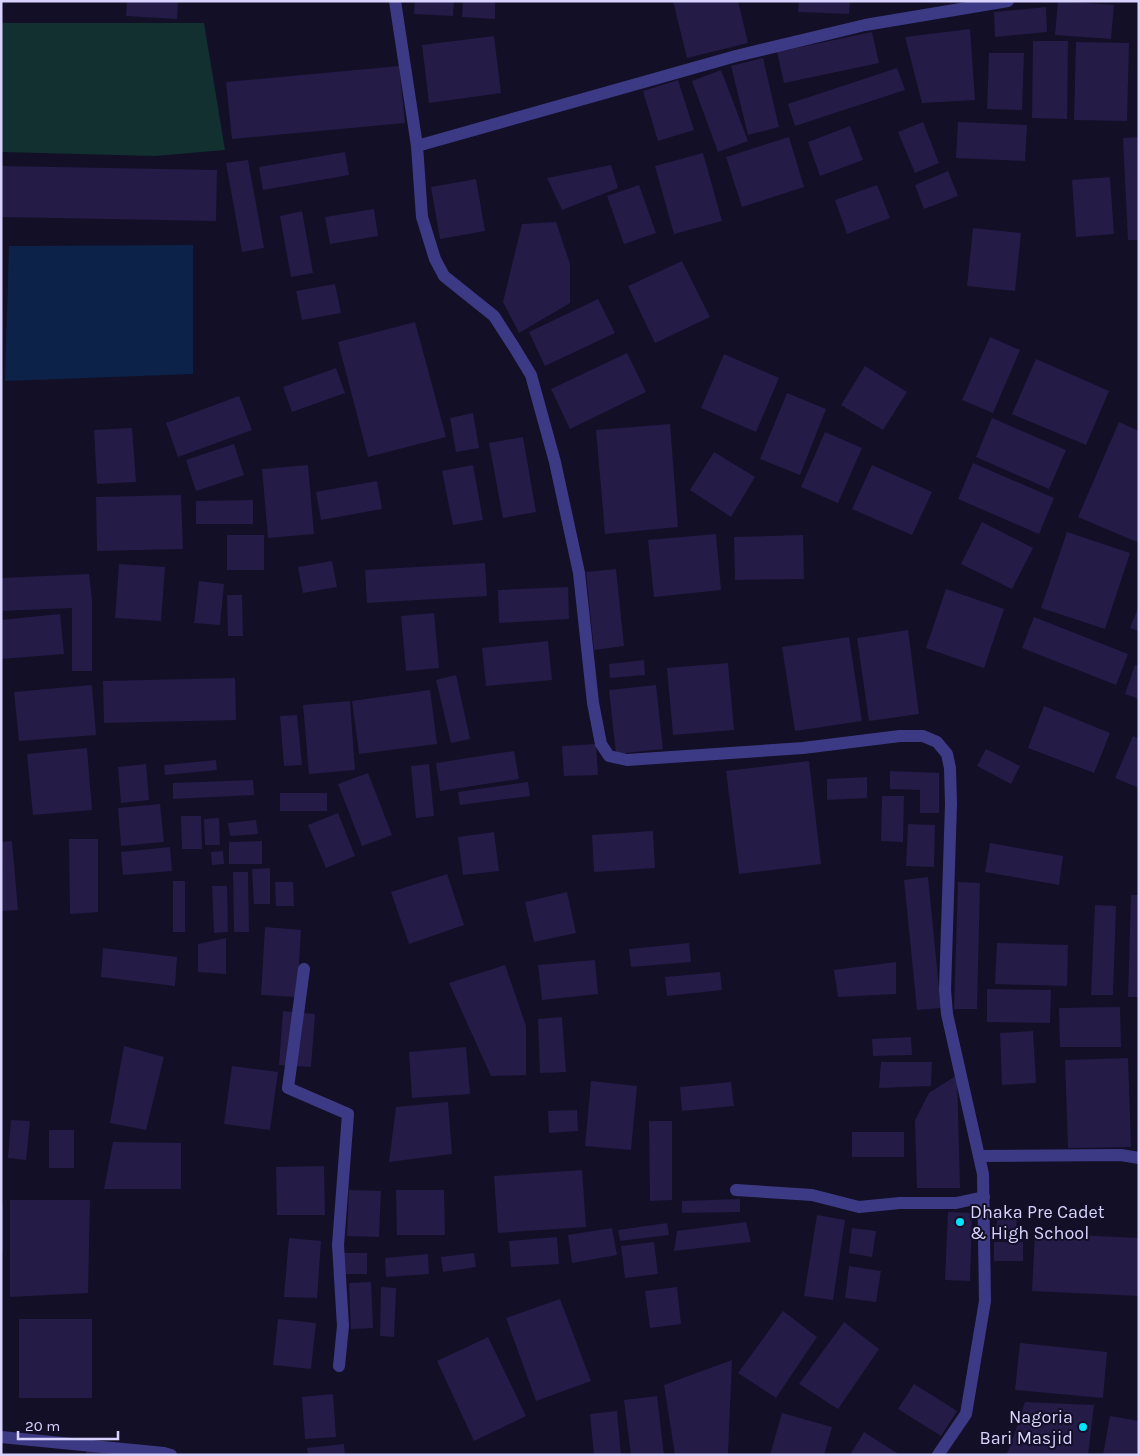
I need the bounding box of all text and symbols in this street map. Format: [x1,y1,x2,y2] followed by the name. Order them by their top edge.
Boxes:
[970,1201,1105,1244] place label: Dhaka Pre Cadet & High School
[954,1216,966,1228] marker: Dhaka Pre Cadet & High School
[979,1406,1073,1449] place label: Nagoria Bari Masjid
[18,1408,118,1440] scale bar
[25,1417,60,1435] text: 20 m
[1077,1421,1089,1433] marker: Nagoria Bari Masjid

